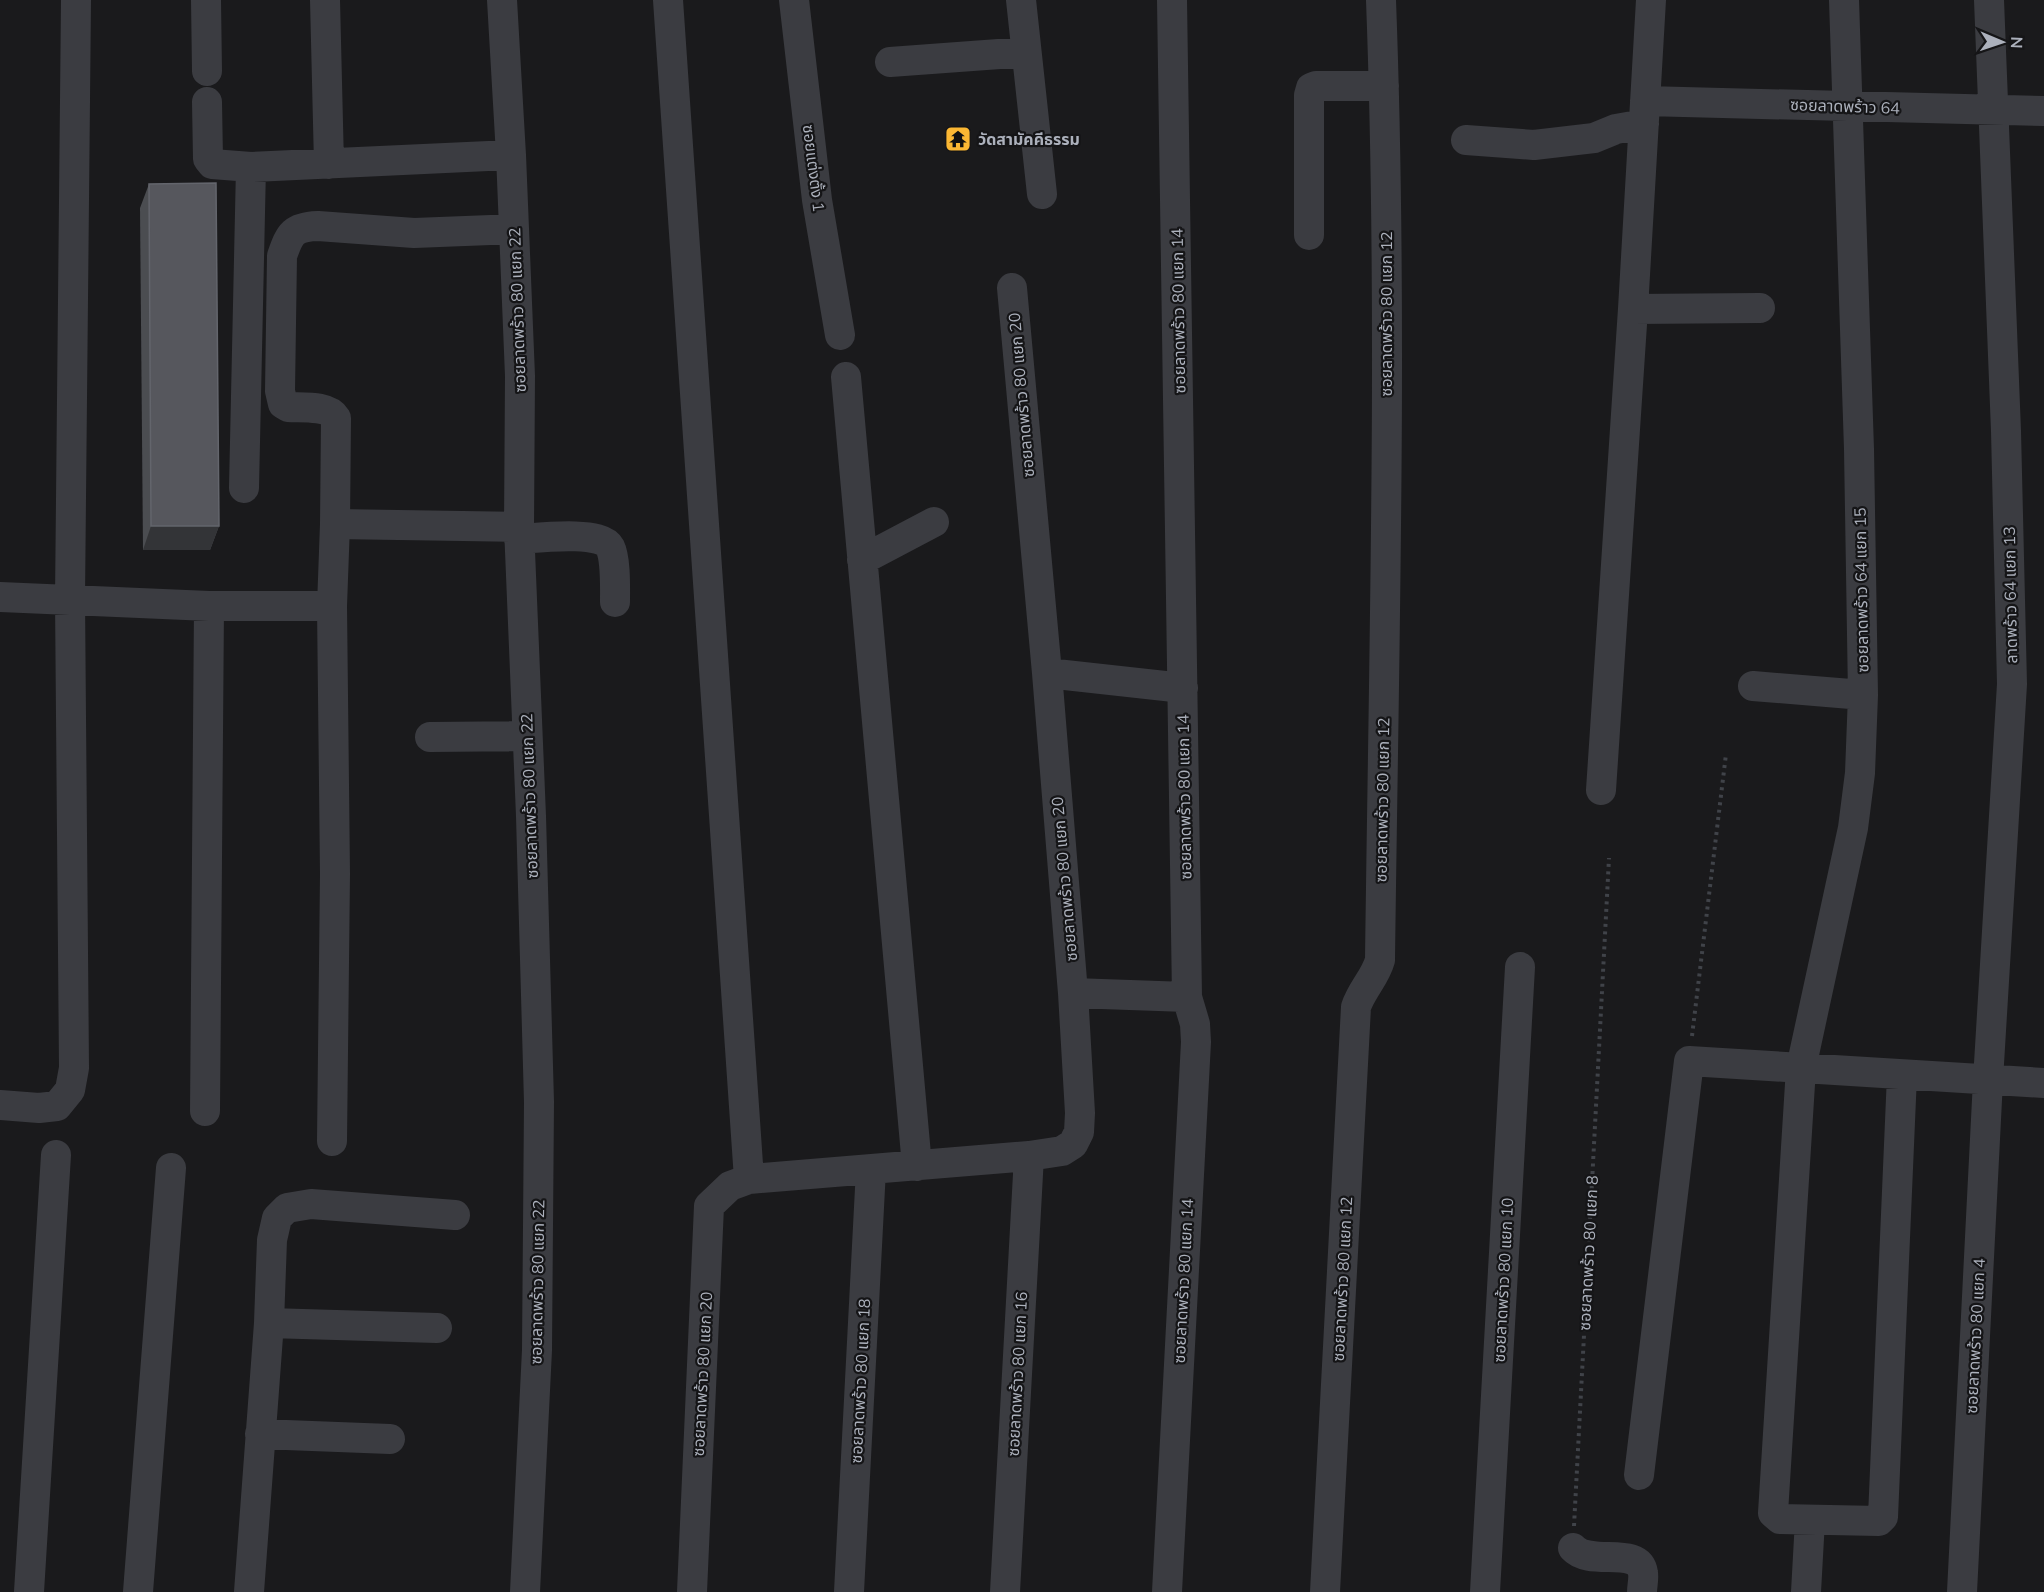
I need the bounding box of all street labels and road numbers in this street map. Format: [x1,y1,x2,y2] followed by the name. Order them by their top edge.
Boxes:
[1790,94,1901,118] street label: ซอยลาดพร้าว 64
[799,123,829,213] street label: ซอยแต่งตั้ง 1
[504,227,530,393] street label: ซอยลาดพร้าว 80 แยก 22
[1167,228,1189,394] street label: ซอยลาดพร้าว 80 แยก 14
[1376,231,1396,397] street label: ซอยลาดพร้าว 80 แยก 12
[1004,312,1038,478] street label: ซอยลาดพร้าว 80 แยก 20
[1850,507,1872,673] street label: ซอยลาดพร้าว 64 แยก 15
[1999,526,2021,664] street label: ลาดพร้าว 64 แยก 13
[516,713,542,879] street label: ซอยลาดพร้าว 80 แยก 22
[1173,714,1195,880] street label: ซอยลาดพร้าว 80 แยก 14
[1371,717,1393,883] street label: ซอยลาดพร้าว 80 แยก 12
[1047,796,1081,962] street label: ซอยลาดพร้าว 80 แยก 20
[1574,1175,1602,1331] street label: ซอยลาดพร้าว 80 แยก 8
[1328,1196,1356,1362] street label: ซอยลาดพร้าว 80 แยก 12
[1489,1197,1517,1363] street label: ซอยลาดพร้าว 80 แยก 10
[1169,1198,1197,1364] street label: ซอยลาดพร้าว 80 แยก 14
[526,1199,548,1365] street label: ซอยลาดพร้าว 80 แยก 22
[1961,1257,1989,1414] street label: ซอยลาดพร้าว 80 แยก 4
[688,1291,716,1457] street label: ซอยลาดพร้าว 80 แยก 20
[1003,1291,1031,1457] street label: ซอยลาดพร้าว 80 แยก 16
[846,1298,874,1464] street label: ซอยลาดพร้าว 80 แยก 18

